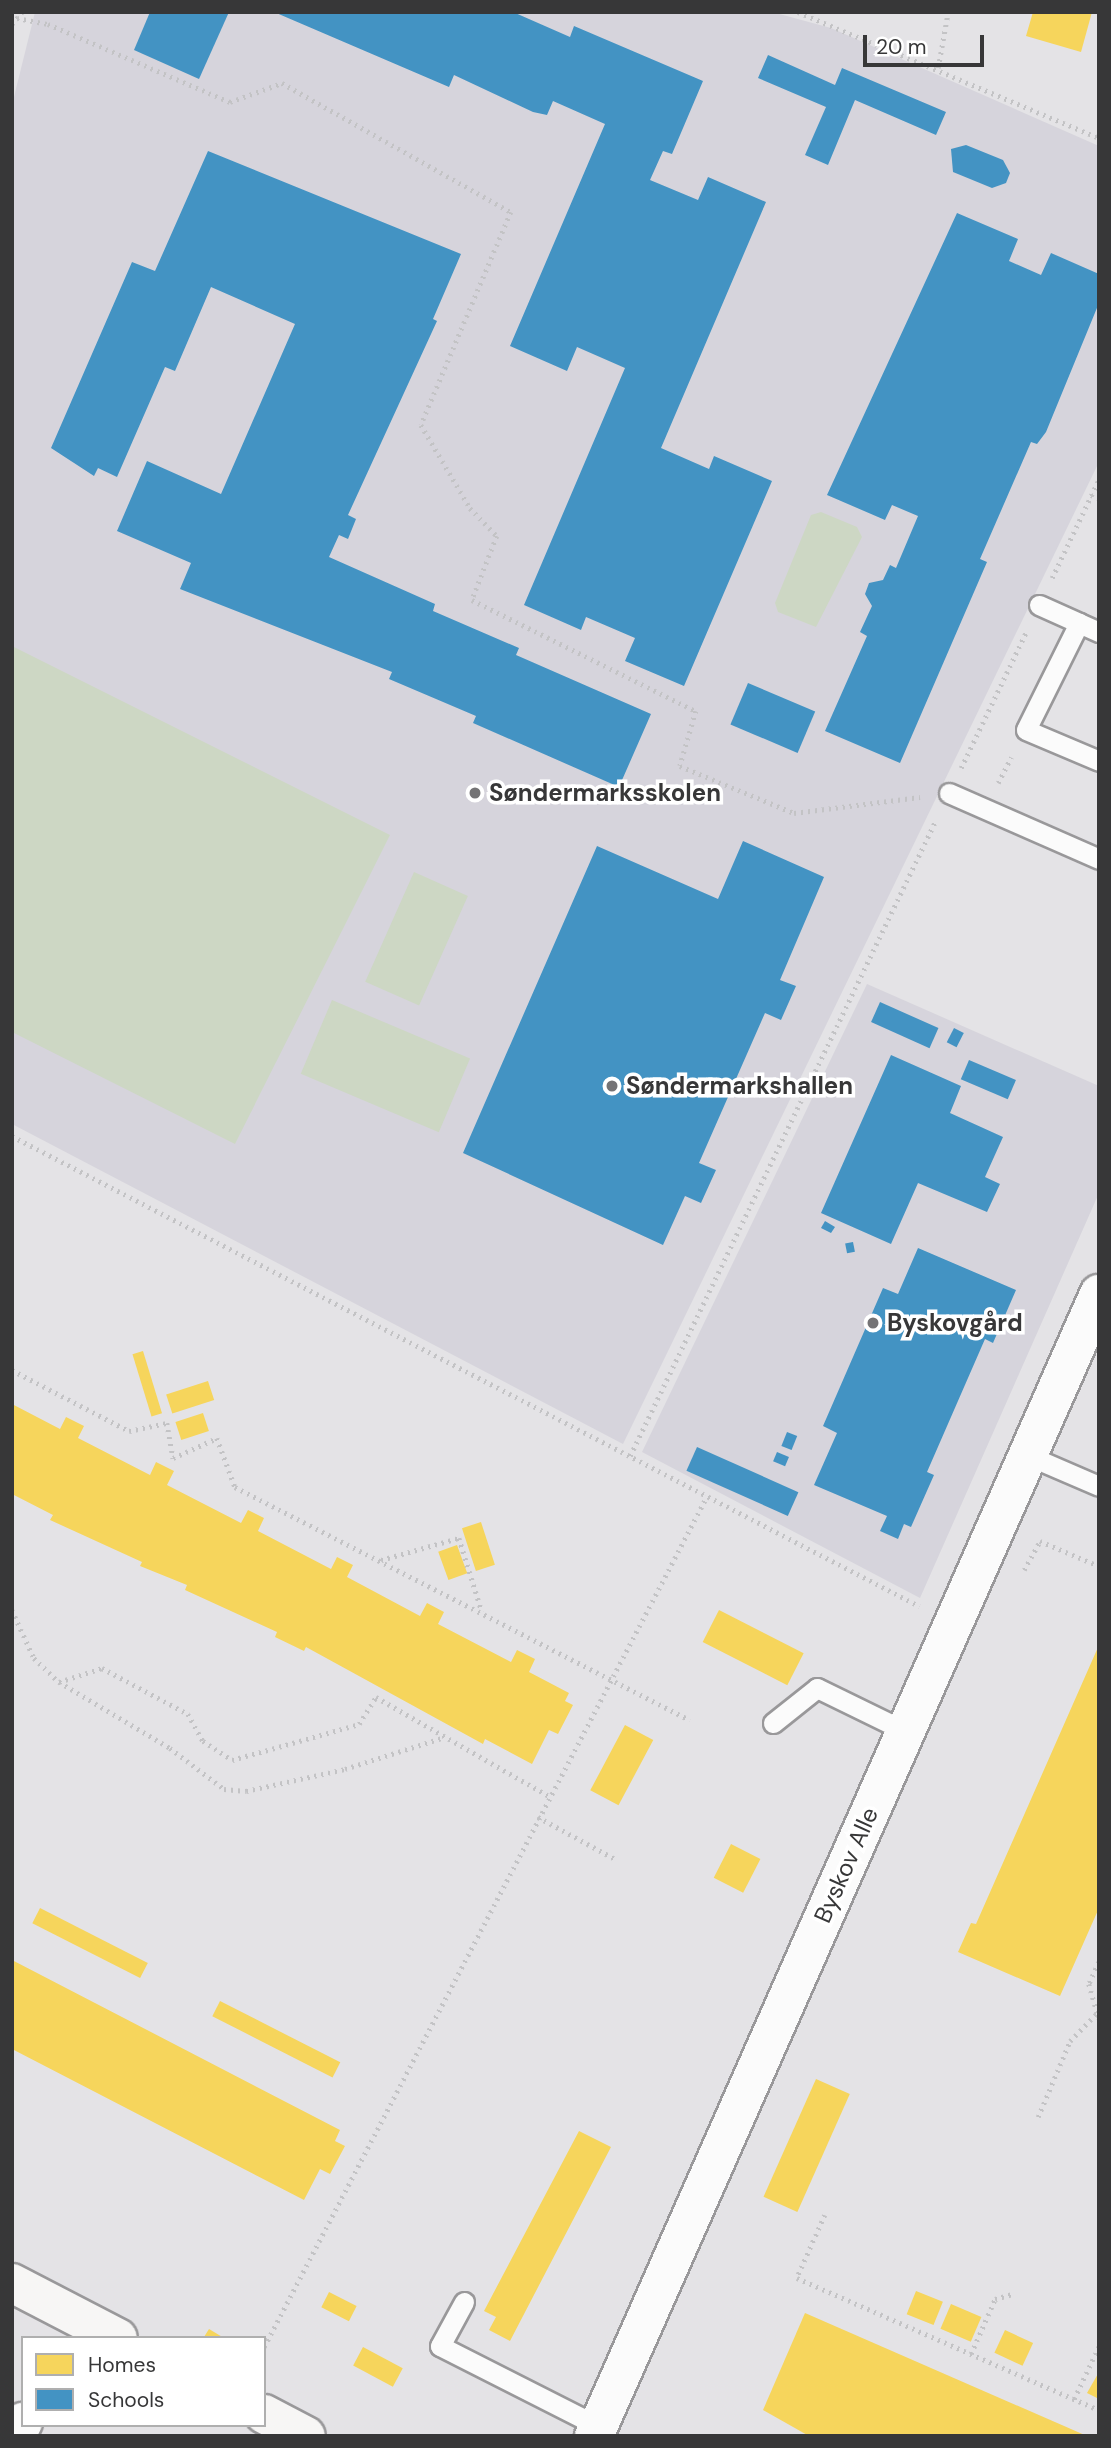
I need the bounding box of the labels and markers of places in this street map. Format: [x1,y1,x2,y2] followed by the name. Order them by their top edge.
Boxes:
[489,779,721,807] place label: Søndermarksskolen
[467,785,483,801] marker: Søndermarksskolen
[626,1072,853,1100] place label: Søndermarkshallen
[604,1078,620,1094] marker: Søndermarkshallen
[887,1309,1023,1337] place label: Byskovgård
[865,1315,881,1331] marker: Byskovgård

